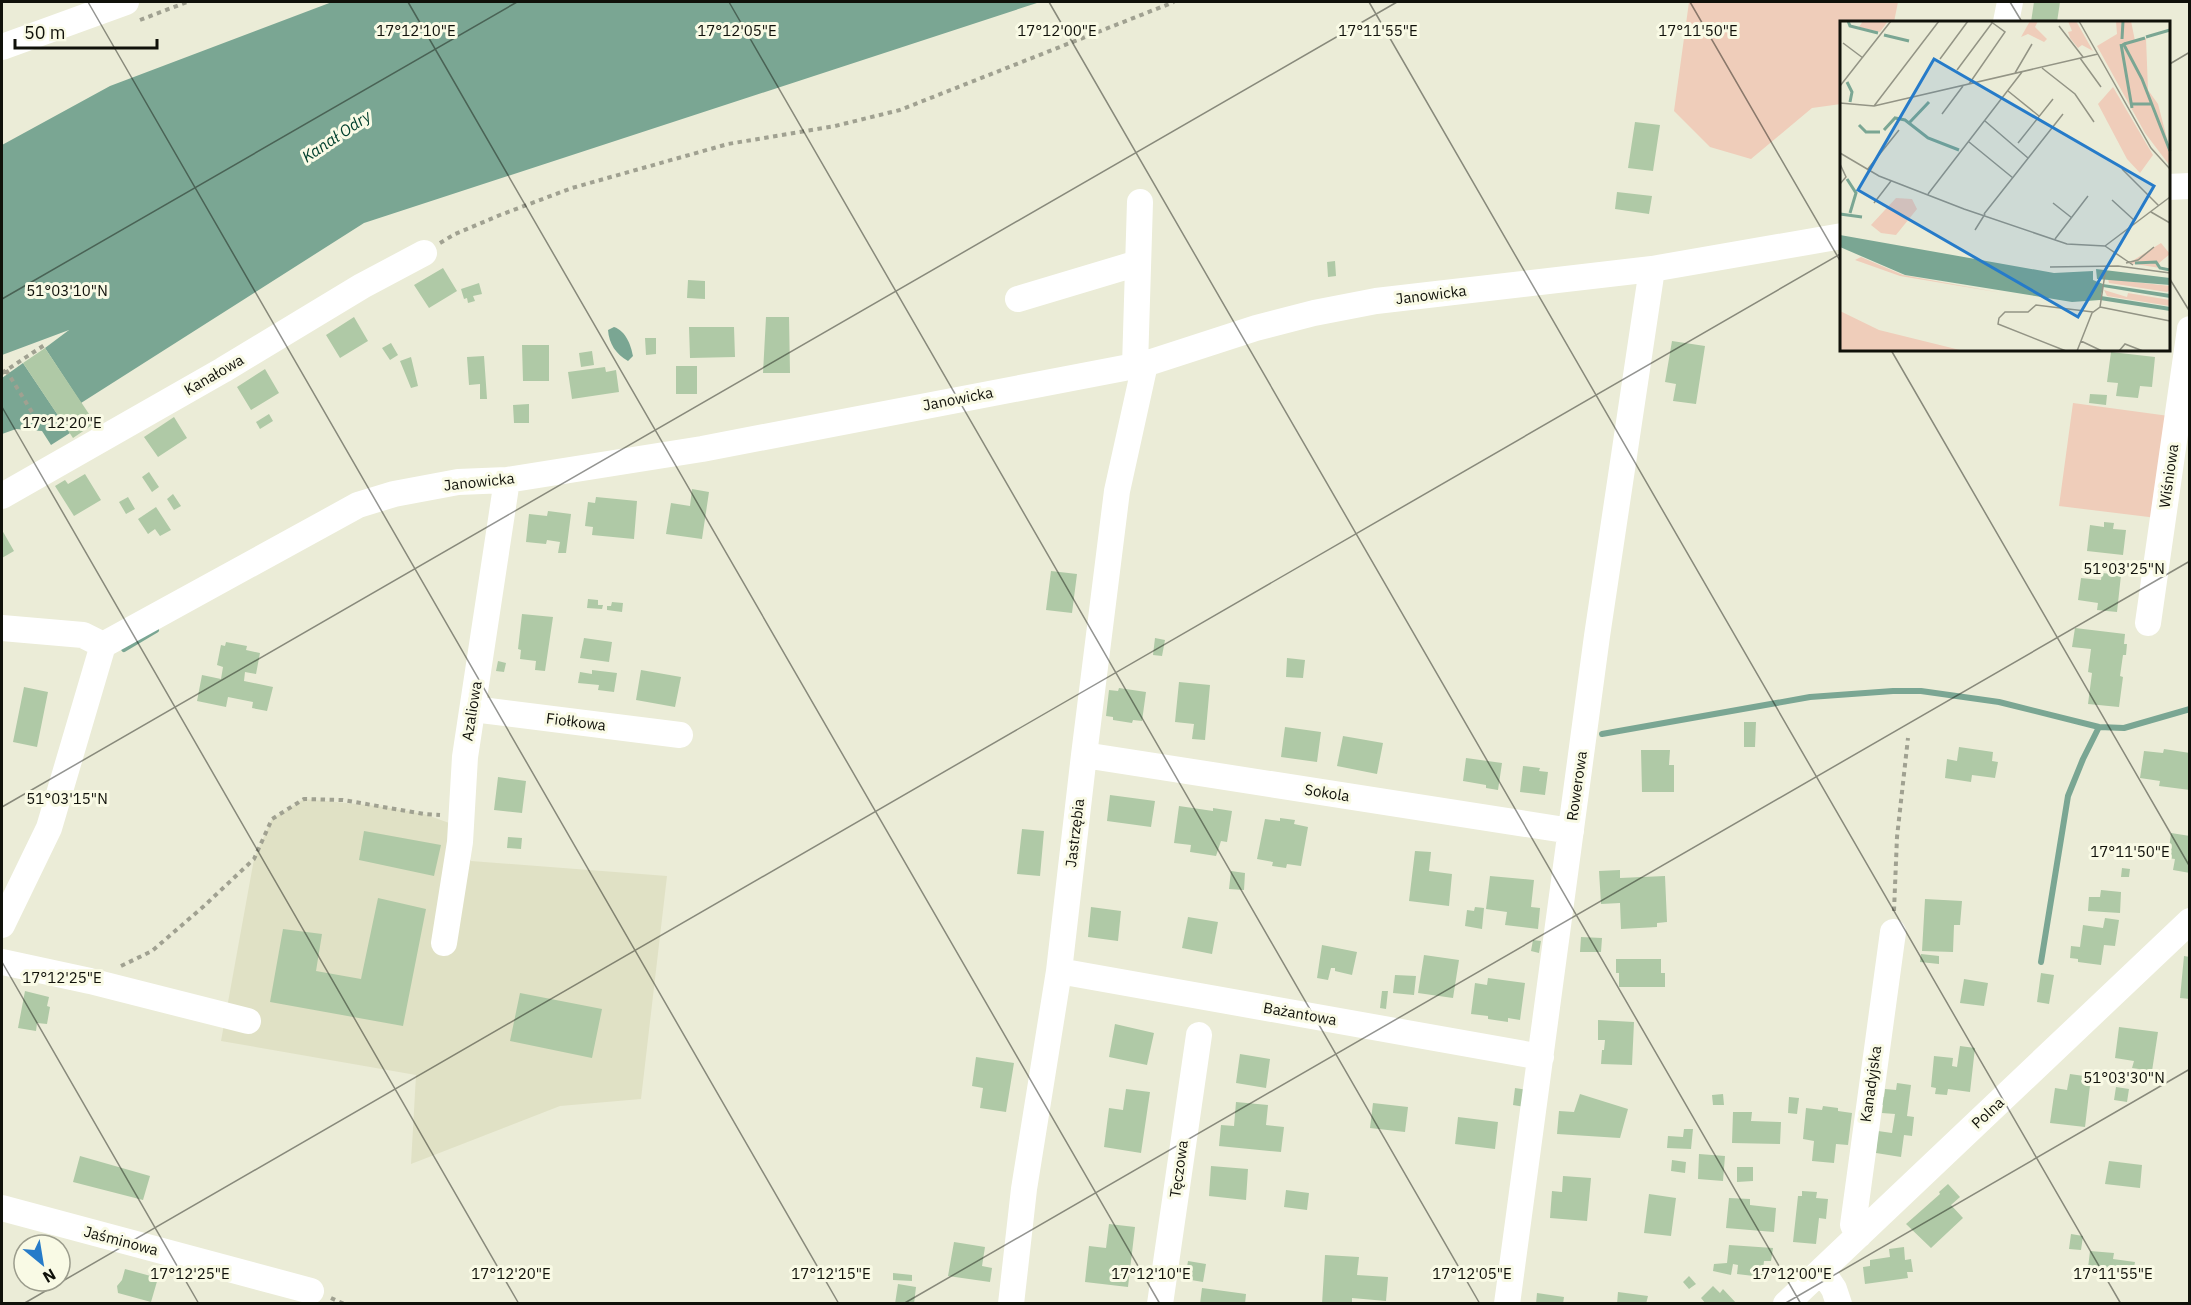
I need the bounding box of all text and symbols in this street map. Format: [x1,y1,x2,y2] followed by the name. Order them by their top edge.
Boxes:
[15,12,158,50] scale bar
[24,21,66,44] text: 50 m
[376,21,456,40] text: 17°12'10"E
[697,21,777,40] text: 17°12'05"E
[1017,21,1097,40] text: 17°12'00"E
[1338,21,1418,40] text: 17°11'55"E
[1658,21,1738,40] text: 17°11'50"E
[1840,21,2170,351] inset map
[298,105,375,166] water label: Kanał Odry
[26,281,108,300] text: 51°03'10"N
[1394,281,1467,308] street label: Janowicka
[181,350,247,399] street label: Kanałowa
[921,382,995,415] street label: Janowicka
[22,413,102,432] text: 17°12'20"E
[2155,443,2182,509] street label: Wiśniowa
[443,468,515,495] street label: Janowicka
[2083,559,2165,578] text: 51°03'25"N
[457,680,486,742] street label: Azaliowa
[545,708,607,735] street label: Fiołkowa
[1562,750,1591,822] street label: Rowerowa
[1303,780,1351,805] street label: Sokola
[26,789,108,808] text: 51°03'15"N
[1061,797,1088,868] street label: Jastrzębia
[2090,842,2170,861] text: 17°11'50"E
[22,968,102,987] text: 17°12'25"E
[1262,998,1338,1029] street label: Bażantowa
[1856,1045,1885,1123] street label: Kanadyjska
[2083,1068,2165,1087] text: 51°03'30"N
[1967,1093,2008,1132] street label: Polna
[1165,1139,1192,1199] street label: Tęczowa
[82,1221,160,1260] street label: Jaśminowa
[12,1233,72,1293] north arrow
[39,1264,60,1288] text: N
[150,1264,230,1283] text: 17°12'25"E
[471,1264,551,1283] text: 17°12'20"E
[791,1264,871,1283] text: 17°12'15"E
[1111,1264,1191,1283] text: 17°12'10"E
[1432,1264,1512,1283] text: 17°12'05"E
[1752,1264,1832,1283] text: 17°12'00"E
[2073,1264,2153,1283] text: 17°11'55"E

